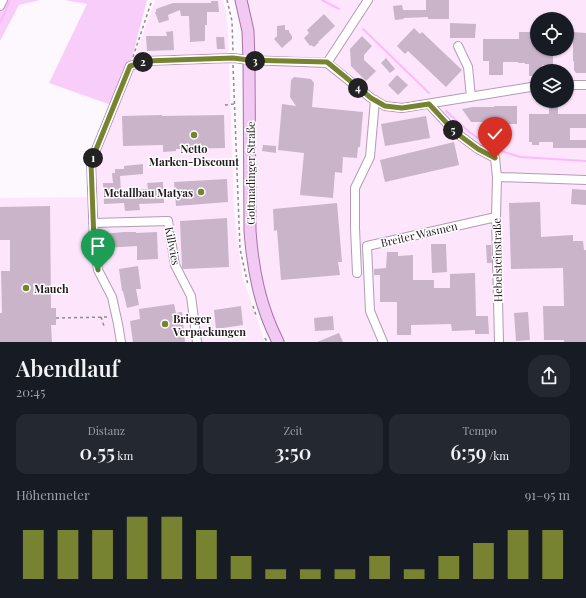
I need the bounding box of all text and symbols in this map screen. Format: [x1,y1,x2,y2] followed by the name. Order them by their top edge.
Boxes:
[530,12,574,108] map controls
[530,12,574,56] button: locate
[245,51,265,71] pin: 3
[133,52,153,72] pin: 2
[252,53,258,68] text: 3
[140,54,146,69] text: 2
[530,64,574,108] button: layers
[348,78,368,98] pin: 4
[355,80,361,95] text: 4
[478,117,512,158] pin
[443,120,463,140] pin: 5
[243,121,258,225] street label: Gottmadinger Straße
[450,122,456,137] text: 5
[484,123,506,145] icon: check
[189,130,199,140] marker: Netto Marken-Discount
[149,141,239,169] place label: Netto Marken-Discount
[83,148,103,168] pin: 1
[91,150,95,165] text: 1
[104,185,193,200] place label: Metallbau Matyas
[196,187,206,197] marker: Metallbau Matyas
[489,217,505,302] street label: Hebelsteinstraße
[379,218,459,250] street label: Breiter Wasmen
[162,225,184,267] street label: Killwies
[81,229,115,270] pin
[87,235,109,257] icon: arrive
[34,281,69,296] place label: Mauch
[21,283,31,293] marker: Mauch
[172,311,246,339] place label: Brieger Verpackungen
[160,319,170,329] marker: Brieger Verpackungen
[16,353,119,383] text: Abendlauf
[528,355,570,397] button: share
[16,383,45,400] text: 20:45
[88,423,125,438] text: Distanz
[283,423,303,438] text: Zeit
[463,423,497,438] text: Tempo
[79,438,115,465] text: 0.55
[275,438,311,465] text: 3:50
[450,438,486,465] text: 6:59
[115,448,133,463] text: km
[486,448,509,463] text: /km
[16,486,90,503] text: Höhenmeter
[525,486,570,503] text: 91–95 m

